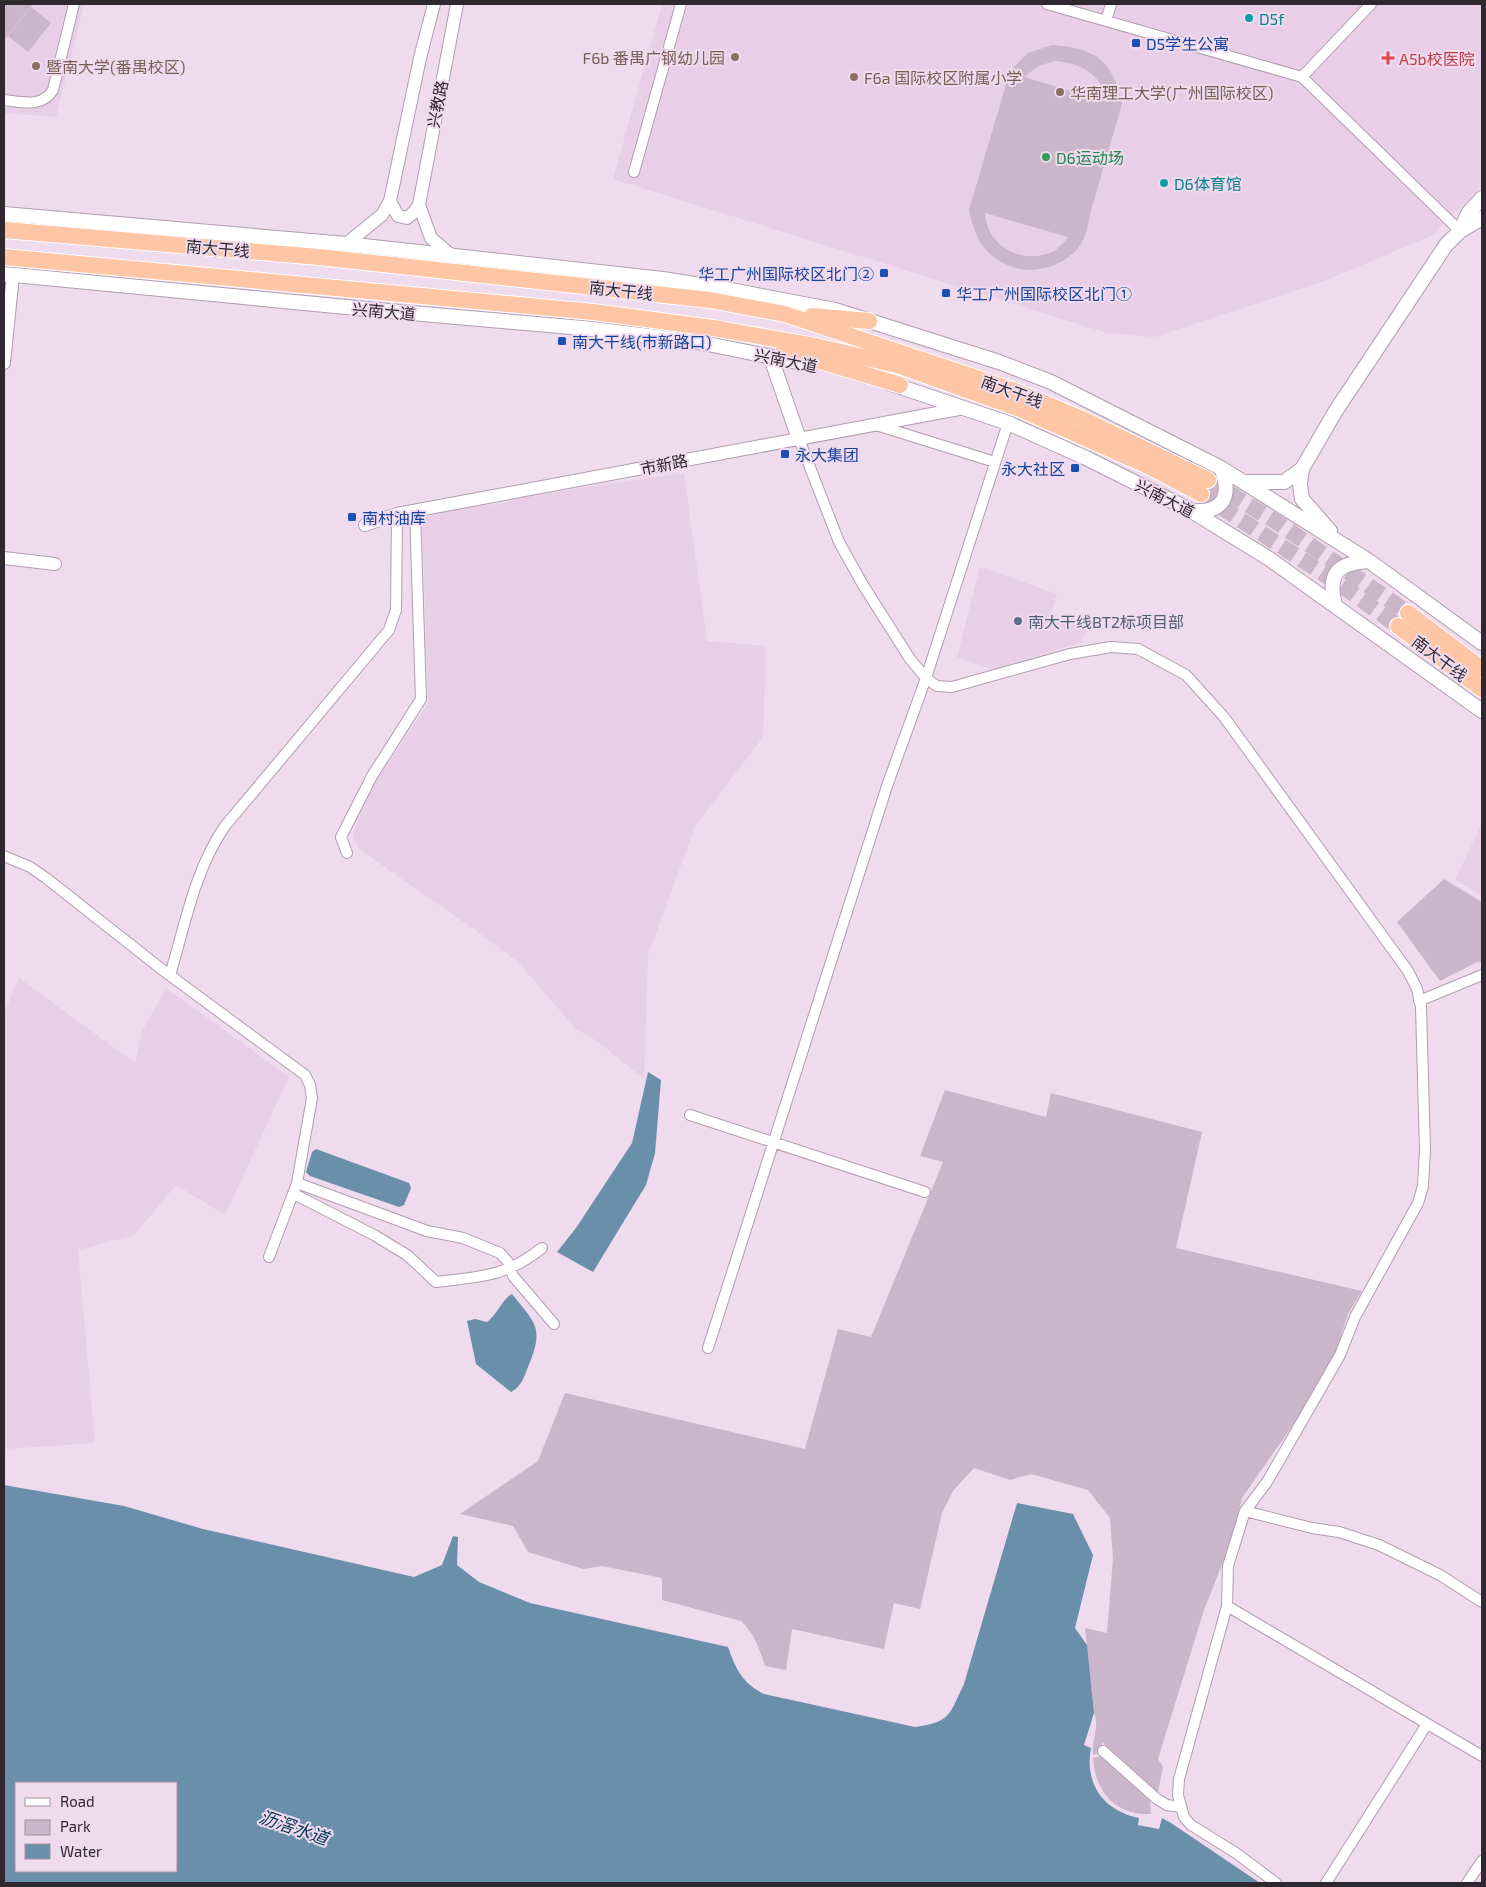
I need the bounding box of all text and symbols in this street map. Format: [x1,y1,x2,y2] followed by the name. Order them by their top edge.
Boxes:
[1259,9,1285,28] place label: D5f
[1243,12,1255,24] marker: D5f
[1146,34,1229,53] place label: D5学生公寓
[1130,37,1142,49] marker: D5学生公寓
[583,48,725,67] place label: F6b 番禺广钢幼儿园
[1399,49,1475,68] place label: A5b校医院
[729,51,741,63] marker: F6b 番禺广钢幼儿园
[1381,51,1395,65] marker: A5b校医院
[46,57,186,76] place label: 暨南大学(番禺校区)
[30,60,42,72] marker: 暨南大学(番禺校区)
[864,68,1022,87] place label: F6a 国际校区附属小学
[848,71,860,83] marker: F6a 国际校区附属小学
[423,79,451,129] street label: 兴教路
[1070,83,1274,102] place label: 华南理工大学(广州国际校区)
[1054,86,1066,98] marker: 华南理工大学(广州国际校区)
[1056,148,1124,167] place label: D6运动场
[1040,151,1052,163] marker: D6运动场
[1174,174,1242,193] place label: D6体育馆
[1158,177,1170,189] marker: D6体育馆
[185,236,251,260] street label: 南大干线
[698,264,874,283] place label: 华工广州国际校区北门②
[878,267,890,279] marker: 华工广州国际校区北门②
[588,277,654,303] street label: 南大干线
[956,284,1132,303] place label: 华工广州国际校区北门①
[940,287,952,299] marker: 华工广州国际校区北门①
[351,299,417,323] street label: 兴南大道
[572,332,712,351] place label: 南大干线(市新路口)
[556,335,568,347] marker: 南大干线(市新路口)
[753,345,819,375] street label: 兴南大道
[979,371,1045,411] street label: 南大干线
[795,445,859,464] place label: 永大集团
[779,448,791,460] marker: 永大集团
[639,450,689,478] street label: 市新路
[1001,459,1065,478] place label: 永大社区
[1069,462,1081,474] marker: 永大社区
[1132,475,1198,521] street label: 兴南大道
[362,508,426,527] place label: 南村油库
[346,511,358,523] marker: 南村油库
[1028,612,1184,631] place label: 南大干线BT2标项目部
[1012,615,1024,627] marker: 南大干线BT2标项目部
[1409,631,1471,685] street label: 南大干线
[15,1782,178,1872] legend
[60,1792,95,1810] text: Road
[256,1805,334,1850] water label: 沥滘水道
[60,1817,91,1835] text: Park
[60,1842,102,1860] text: Water

